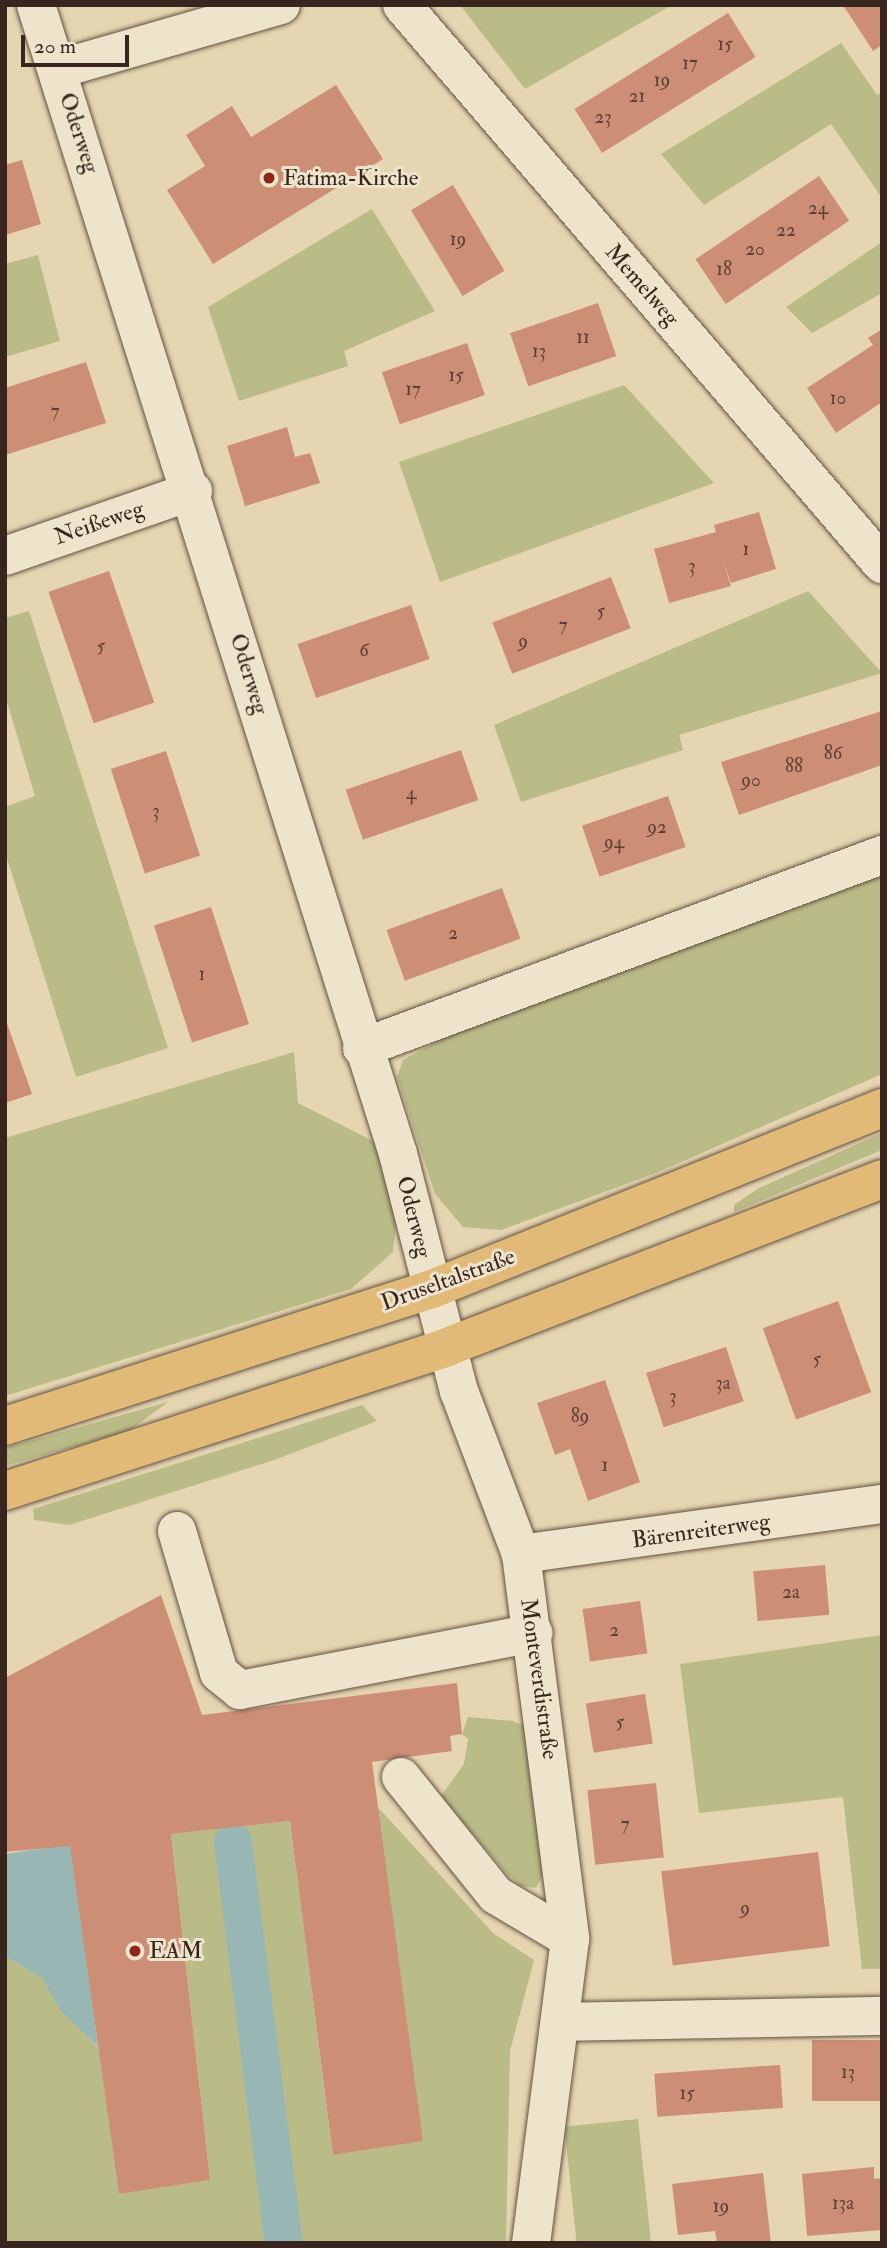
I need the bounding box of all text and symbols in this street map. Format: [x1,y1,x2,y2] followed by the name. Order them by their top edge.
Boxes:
[24,21,133,65] scale bar
[34,33,76,60] text: 20 m
[717,34,733,56] house number: 15
[682,53,698,75] house number: 17
[654,70,670,92] house number: 19
[629,86,645,108] house number: 21
[53,89,105,177] street label: Oderweg
[595,107,611,129] house number: 23
[283,164,418,192] place label: Fatima-Kirche
[261,170,277,186] marker: Fatima-Kirche
[808,198,828,220] house number: 24
[776,220,796,242] house number: 22
[450,229,466,251] house number: 19
[599,238,685,332] street label: Memelweg
[745,239,765,261] house number: 20
[716,259,732,281] house number: 18
[576,327,590,349] house number: 11
[532,341,546,363] house number: 13
[448,365,464,387] house number: 15
[405,379,421,401] house number: 17
[830,388,846,410] house number: 10
[51,401,59,423] house number: 7
[51,495,147,551] street label: Neißeweg
[743,539,749,561] house number: 1
[688,556,696,578] house number: 3
[597,601,605,623] house number: 5
[559,615,567,637] house number: 7
[224,630,274,718] street label: Oderweg
[518,631,528,653] house number: 9
[97,636,105,658] house number: 5
[359,640,369,662] house number: 6
[824,743,842,765] house number: 86
[785,756,803,778] house number: 88
[741,770,761,792] house number: 90
[406,783,416,805] house number: 4
[152,801,160,823] house number: 3
[647,817,667,839] house number: 92
[604,832,624,854] house number: 94
[448,923,458,945] house number: 2
[199,964,205,986] house number: 1
[391,1173,437,1261] street label: Oderweg
[377,1243,519,1317] street label: Druseltalstraße
[813,1349,821,1371] house number: 5
[715,1373,731,1395] house number: 3a
[669,1386,677,1408] house number: 3
[571,1406,589,1428] house number: 89
[602,1455,608,1477] house number: 1
[630,1508,772,1554] street label: Bärenreiterweg
[782,1582,800,1604] house number: 2a
[514,1597,564,1761] street label: Monteverdistraße
[609,1620,619,1642] house number: 2
[616,1712,624,1734] house number: 5
[621,1814,629,1836] house number: 7
[740,1898,750,1920] house number: 9
[149,1937,202,1965] place label: EAM
[127,1943,143,1959] marker: EAM
[841,2062,855,2084] house number: 13
[679,2083,695,2105] house number: 15
[832,2193,854,2215] house number: 13a
[713,2196,729,2218] house number: 19

